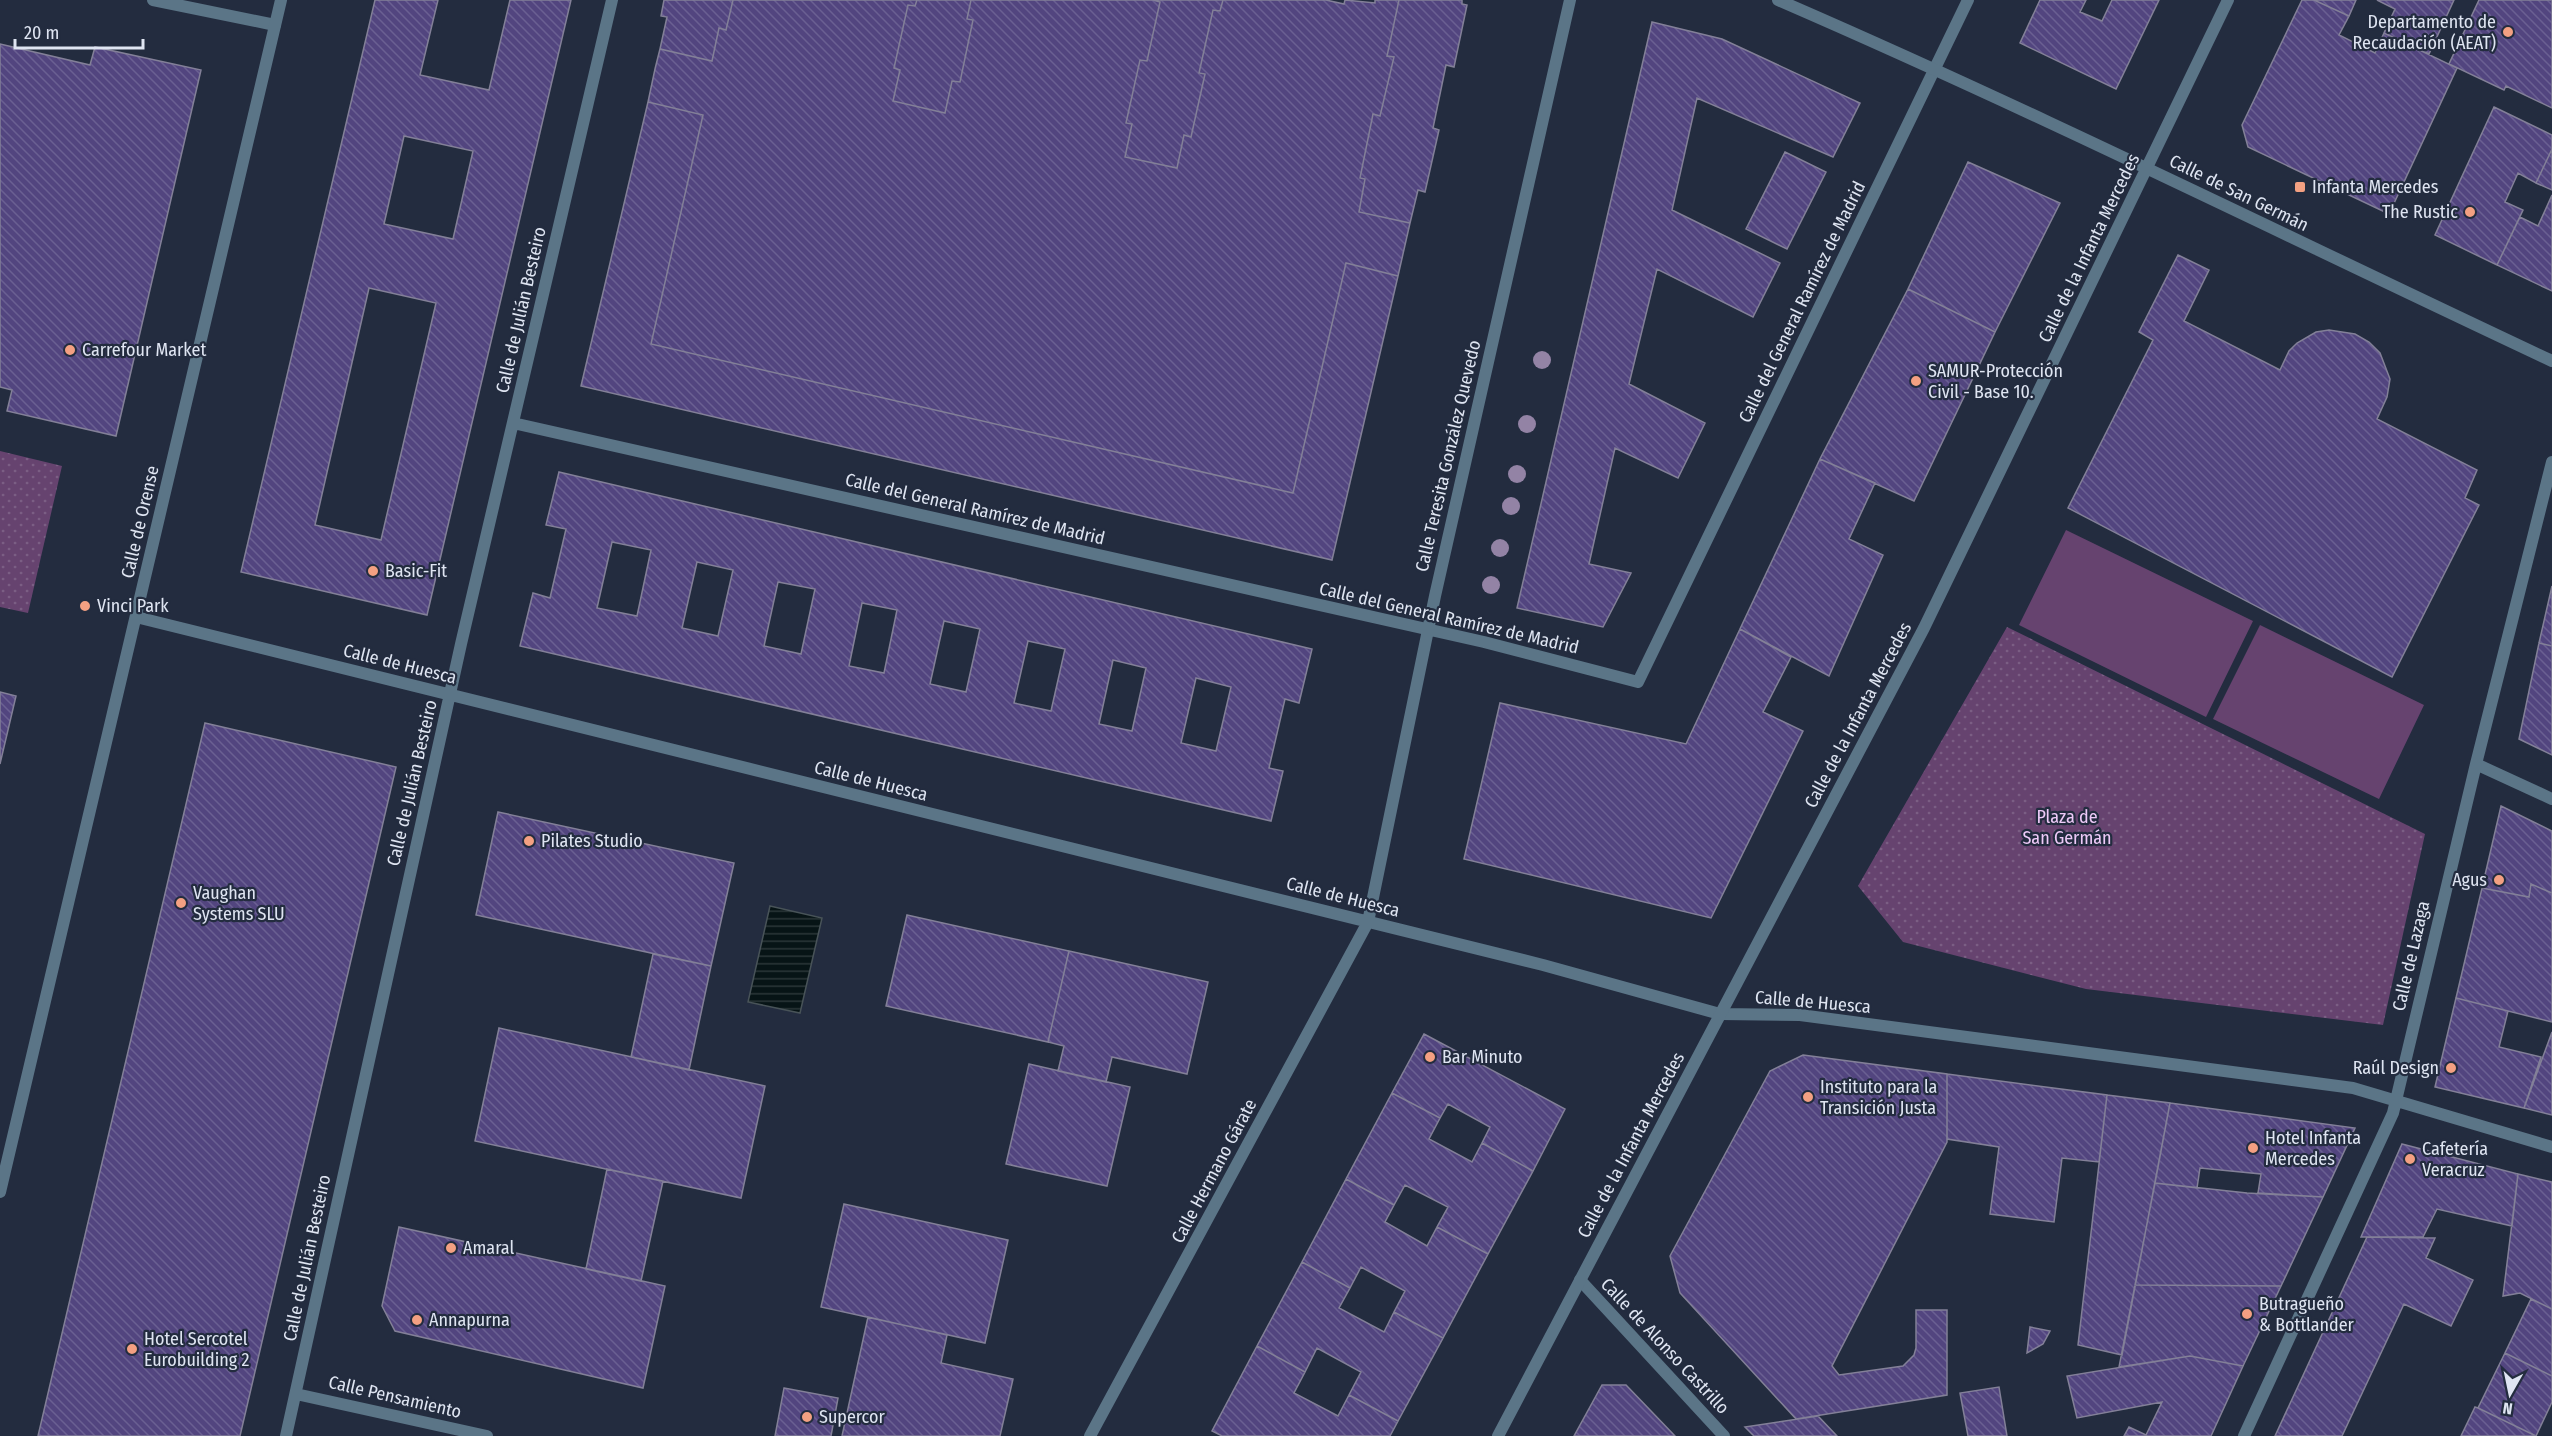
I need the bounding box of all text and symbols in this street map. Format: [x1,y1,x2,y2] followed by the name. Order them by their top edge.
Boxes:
[2352,11,2496,54] place label: Departamento de Recaudación (AEAT)
[15,12,142,50] scale bar
[24,22,59,44] text: 20 m
[2501,25,2515,39] marker: Departamento de Recaudación (AEAT)
[2034,150,2144,346] street label: Calle de la Infanta Mercedes
[2166,150,2312,236] street label: Calle de San Germán
[2312,176,2439,198] place label: Infanta Mercedes
[1734,178,1870,426] street label: Calle del General Ramírez de Madrid
[2293,180,2307,194] marker: Infanta Mercedes
[2382,201,2458,223] place label: The Rustic
[2463,205,2477,219] marker: The Rustic
[491,225,551,395] street label: Calle de Julián Besteiro
[1411,338,1485,574] street label: Calle Teresita González Quevedo
[82,339,206,361] place label: Carrefour Market
[63,343,77,357] marker: Carrefour Market
[1928,360,2063,403] place label: SAMUR-Protección Civil - Base 10.
[1909,374,1923,388] marker: SAMUR-Protección Civil - Base 10.
[116,463,164,580] street label: Calle de Orense
[843,468,1107,550] street label: Calle del General Ramírez de Madrid
[385,560,447,582] place label: Basic-Fit
[366,564,380,578] marker: Basic-Fit
[1317,577,1581,659] street label: Calle del General Ramírez de Madrid
[97,595,169,617] place label: Vinci Park
[78,599,92,613] marker: Vinci Park
[1800,618,1916,812] street label: Calle de la Infanta Mercedes
[341,639,459,689] street label: Calle de Huesca
[382,698,442,868] street label: Calle de Julián Besteiro
[812,756,930,806] street label: Calle de Huesca
[2022,806,2112,849] park label: Plaza de San Germán
[541,830,643,852] place label: Pilates Studio
[522,834,536,848] marker: Pilates Studio
[2452,869,2487,891] place label: Agus
[1284,872,1402,922] street label: Calle de Huesca
[2492,873,2506,887] marker: Agus
[193,882,285,925] place label: Vaughan Systems SLU
[174,896,188,910] marker: Vaughan Systems SLU
[2388,899,2434,1013] street label: Calle de Lazaga
[1754,986,1872,1018] street label: Calle de Huesca
[1442,1046,1523,1068] place label: Bar Minuto
[1573,1048,1689,1242] street label: Calle de la Infanta Mercedes
[1423,1050,1437,1064] marker: Bar Minuto
[2353,1057,2439,1079] place label: Raúl Design
[2444,1061,2458,1075] marker: Raúl Design
[1820,1076,1938,1119] place label: Instituto para la Transición Justa
[1801,1090,1815,1104] marker: Instituto para la Transición Justa
[1167,1095,1261,1247] street label: Calle Hermano Gárate
[2265,1127,2361,1170] place label: Hotel Infanta Mercedes
[2422,1138,2488,1181] place label: Cafetería Veracruz
[2246,1141,2260,1155] marker: Hotel Infanta Mercedes
[2403,1152,2417,1166] marker: Cafetería Veracruz
[279,1173,335,1343] street label: Calle de Julián Besteiro
[463,1237,514,1259] place label: Amaral
[444,1241,458,1255] marker: Amaral
[1596,1273,1734,1419] street label: Calle de Alonso Castrillo
[2259,1293,2355,1336] place label: Butragueño & Bottlander
[2240,1307,2254,1321] marker: Butragueño & Bottlander
[429,1309,510,1331] place label: Annapurna
[410,1313,424,1327] marker: Annapurna
[144,1328,249,1371] place label: Hotel Sercotel Eurobuilding 2
[125,1342,139,1356] marker: Hotel Sercotel Eurobuilding 2
[2480,1364,2540,1424] north arrow
[326,1371,464,1423] street label: Calle Pensamiento
[2502,1398,2514,1418] text: N
[819,1406,885,1428] place label: Supercor
[800,1410,814,1424] marker: Supercor

